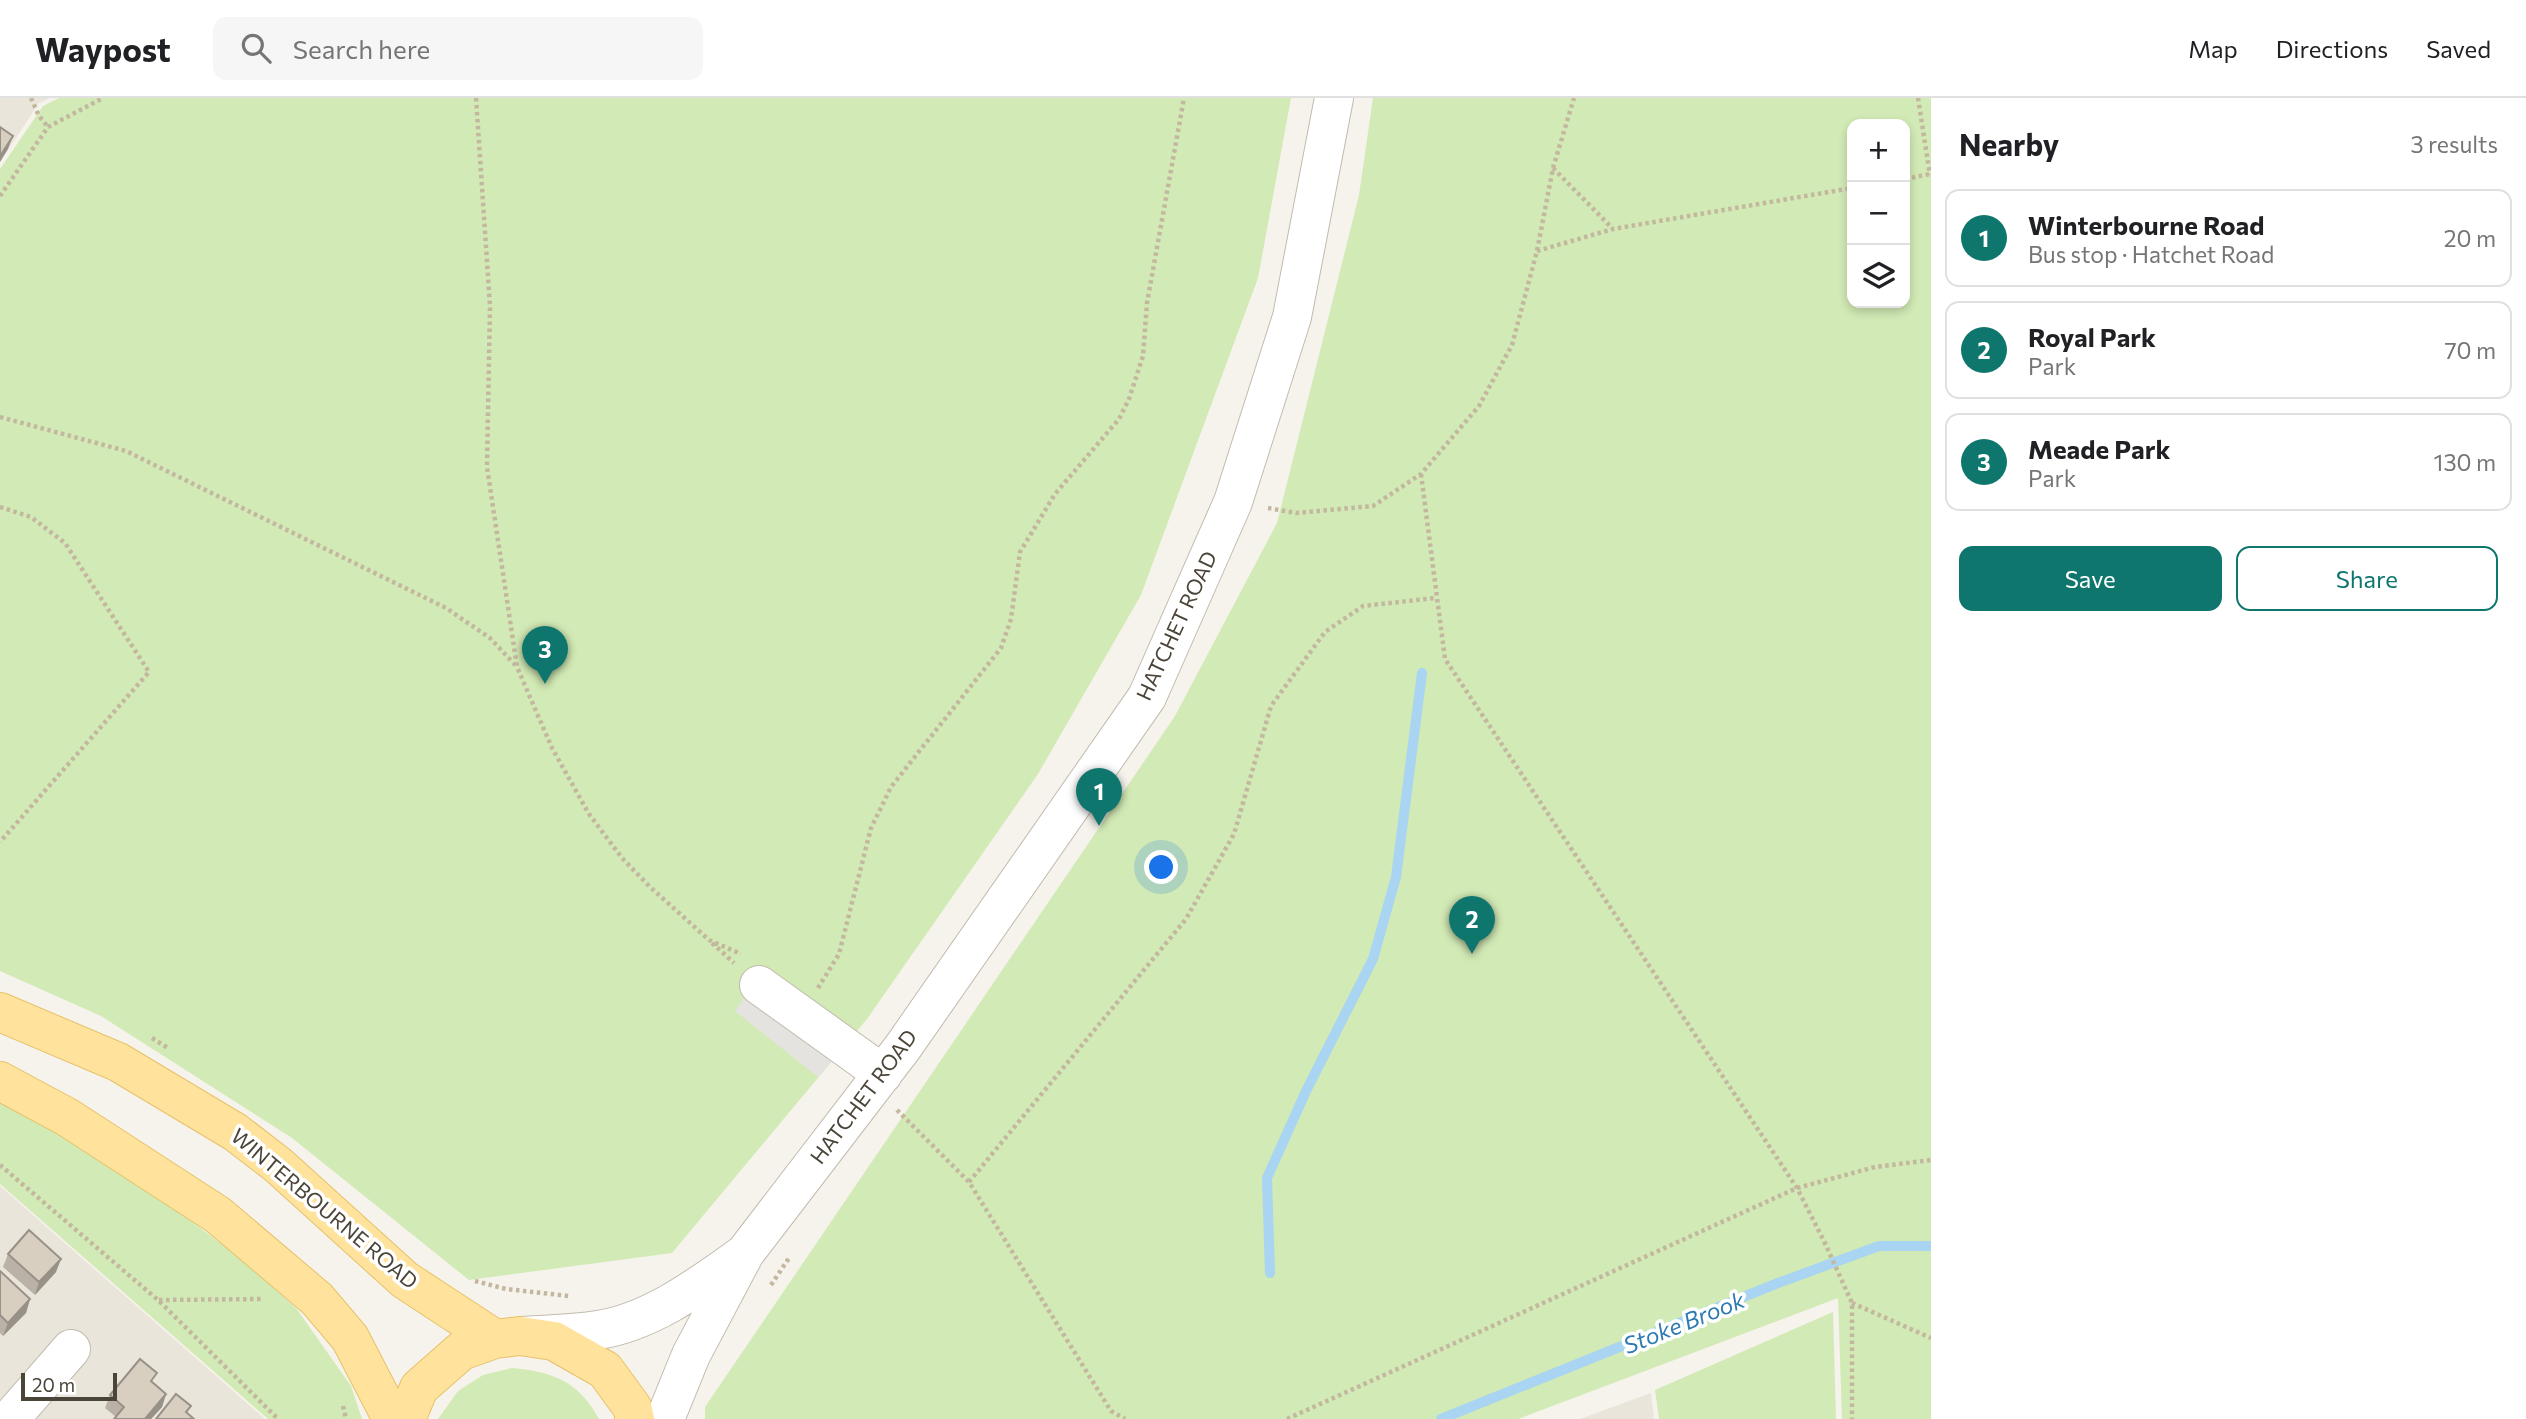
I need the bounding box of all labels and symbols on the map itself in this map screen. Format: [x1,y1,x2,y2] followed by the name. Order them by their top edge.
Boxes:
[1130,547,1221,704] street label: HATCHET ROAD
[522,626,568,684] pin: 3
[1076,768,1122,826] pin: 1
[1144,850,1178,884] your location
[1449,896,1495,954] pin: 2
[804,1024,921,1168] street label: HATCHET ROAD
[227,1122,423,1293] street label: WINTERBOURNE ROAD
[1619,1285,1749,1359] water label: Stoke Brook
[21,1370,117,1402] scale bar

